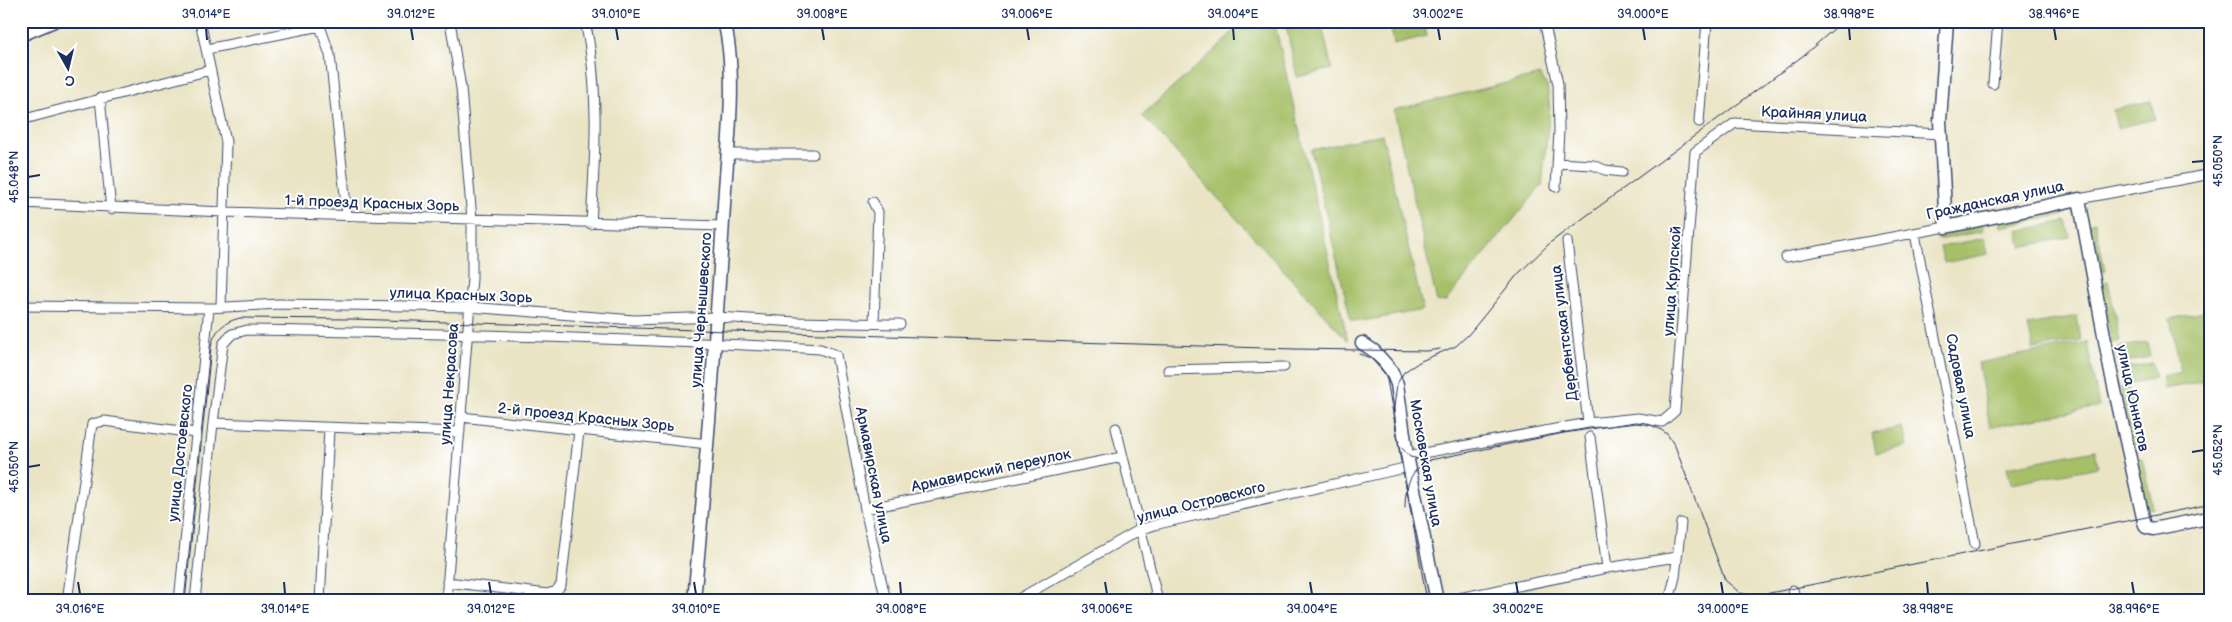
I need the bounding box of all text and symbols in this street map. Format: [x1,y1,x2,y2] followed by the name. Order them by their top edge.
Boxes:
[182,7,230,22] text: 39.014°E
[387,7,435,22] text: 39.012°E
[592,7,641,22] text: 39.010°E
[796,7,848,22] text: 39.008°E
[1001,7,1053,22] text: 39.006°E
[1207,7,1259,22] text: 39.004°E
[1413,7,1464,22] text: 39.002°E
[1617,7,1669,22] text: 39.000°E
[1823,7,1875,22] text: 38.998°E
[2028,7,2080,22] text: 38.996°E
[42,42,92,92] north arrow
[63,71,76,90] text: С
[1760,102,1868,127] street label: Крайняя улица
[2211,135,2226,187] text: 45.050°N
[7,151,22,203] text: 45.048°N
[1924,177,2066,224] street label: Гражданская улица
[284,191,460,216] street label: 1-й проезд Красных Зорь
[1659,225,1686,337] street label: улица Крупской
[687,232,716,388] street label: улица Чернышевского
[1547,264,1582,402] street label: Дербентская улица
[389,284,533,308] street label: улица Красных Зорь
[436,322,463,446] street label: улица Некрасова
[1941,332,1980,440] street label: Садовая улица
[2112,343,2153,453] street label: улица Юннатов
[164,383,197,523] street label: улица Достоевского
[1405,398,1446,528] street label: Московская улица
[497,399,676,436] street label: 2-й проезд Красных Зорь
[851,404,896,545] street label: Армавирская улица
[2211,424,2226,476] text: 45.052°N
[7,441,22,493] text: 45.050°N
[909,444,1073,497] street label: Армавирский переулок
[1135,477,1267,528] street label: улица Островского
[56,602,105,617] text: 39.016°E
[261,602,309,617] text: 39.014°E
[467,602,515,617] text: 39.012°E
[672,602,721,617] text: 39.010°E
[875,602,927,617] text: 39.008°E
[1081,602,1133,617] text: 39.006°E
[1286,602,1338,617] text: 39.004°E
[1493,602,1544,617] text: 39.002°E
[1697,602,1749,617] text: 39.000°E
[1902,602,1954,617] text: 38.998°E
[2108,602,2160,617] text: 38.996°E

